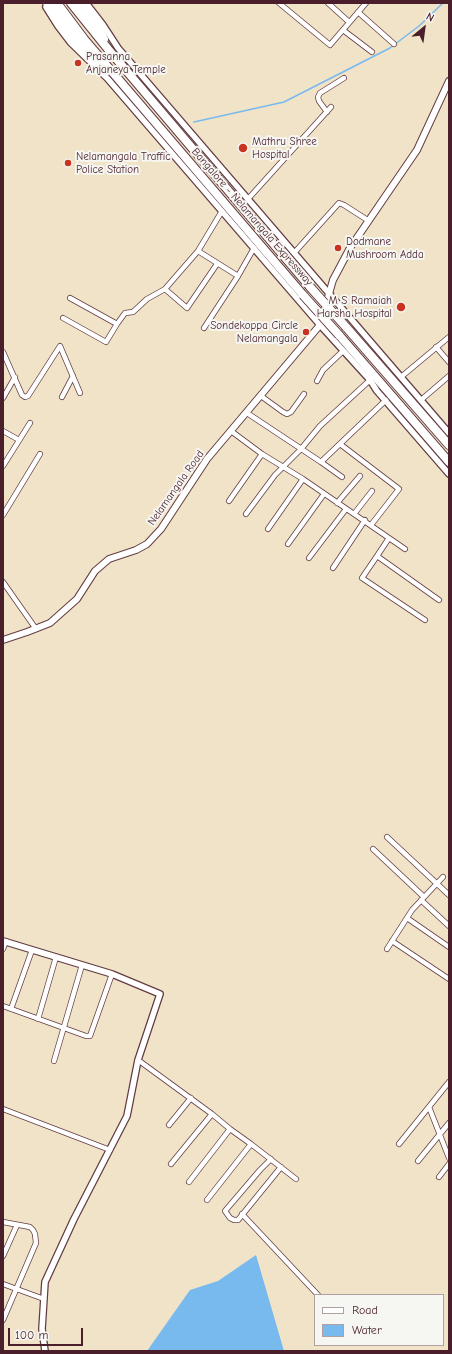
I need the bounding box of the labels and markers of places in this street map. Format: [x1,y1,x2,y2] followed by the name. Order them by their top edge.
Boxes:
[86,50,166,76] place label: Prasanna Anjaneya Temple
[73,58,83,68] marker: Prasanna Anjaneya Temple
[252,135,317,161] place label: Mathru Shree Hospital
[237,142,249,154] marker: Mathru Shree Hospital
[76,150,170,176] place label: Nelamangala Traffic Police Station
[63,158,73,168] marker: Nelamangala Traffic Police Station
[346,235,424,261] place label: Dodmane Mushroom Adda
[333,243,343,253] marker: Dodmane Mushroom Adda
[317,294,392,320] place label: M S Ramaiah Harsha Hospital
[395,301,407,313] marker: M S Ramaiah Harsha Hospital
[210,319,298,345] place label: Sondekoppa Circle Nelamangala
[301,327,311,337] marker: Sondekoppa Circle Nelamangala

